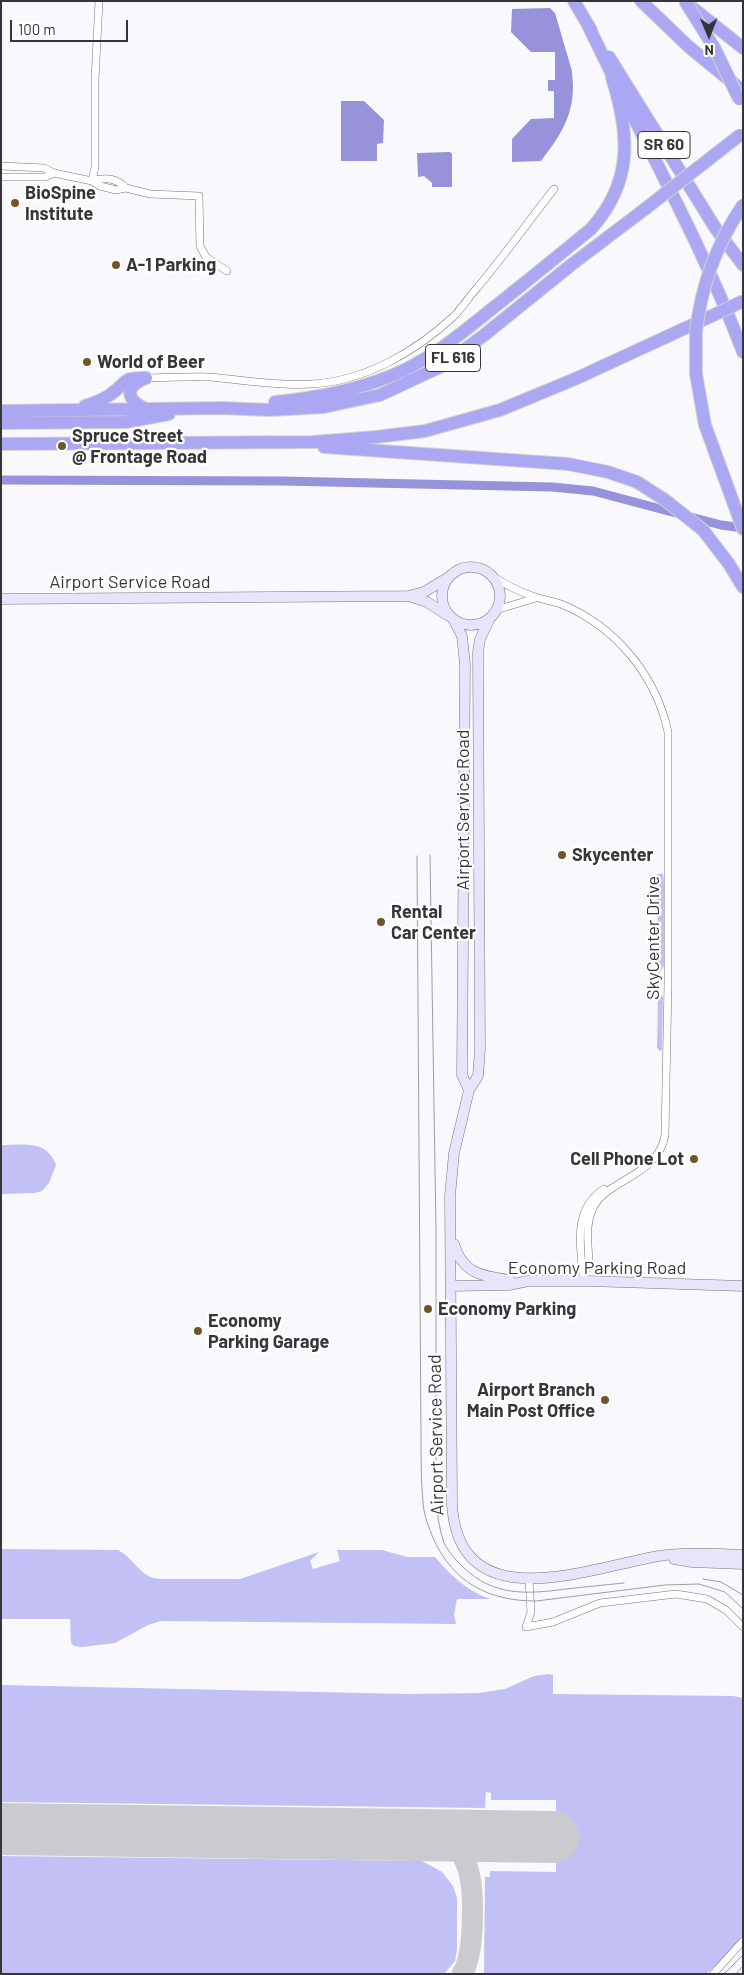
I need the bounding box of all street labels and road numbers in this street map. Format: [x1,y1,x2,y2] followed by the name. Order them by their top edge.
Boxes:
[638,132,690,158] road number: SR 60
[426,344,480,372] road number: FL 616
[49,571,211,593] street label: Airport Service Road
[452,729,474,891] street label: Airport Service Road
[642,876,664,1000] street label: SkyCenter Drive
[508,1257,686,1279] street label: Economy Parking Road
[424,1354,448,1516] street label: Airport Service Road

